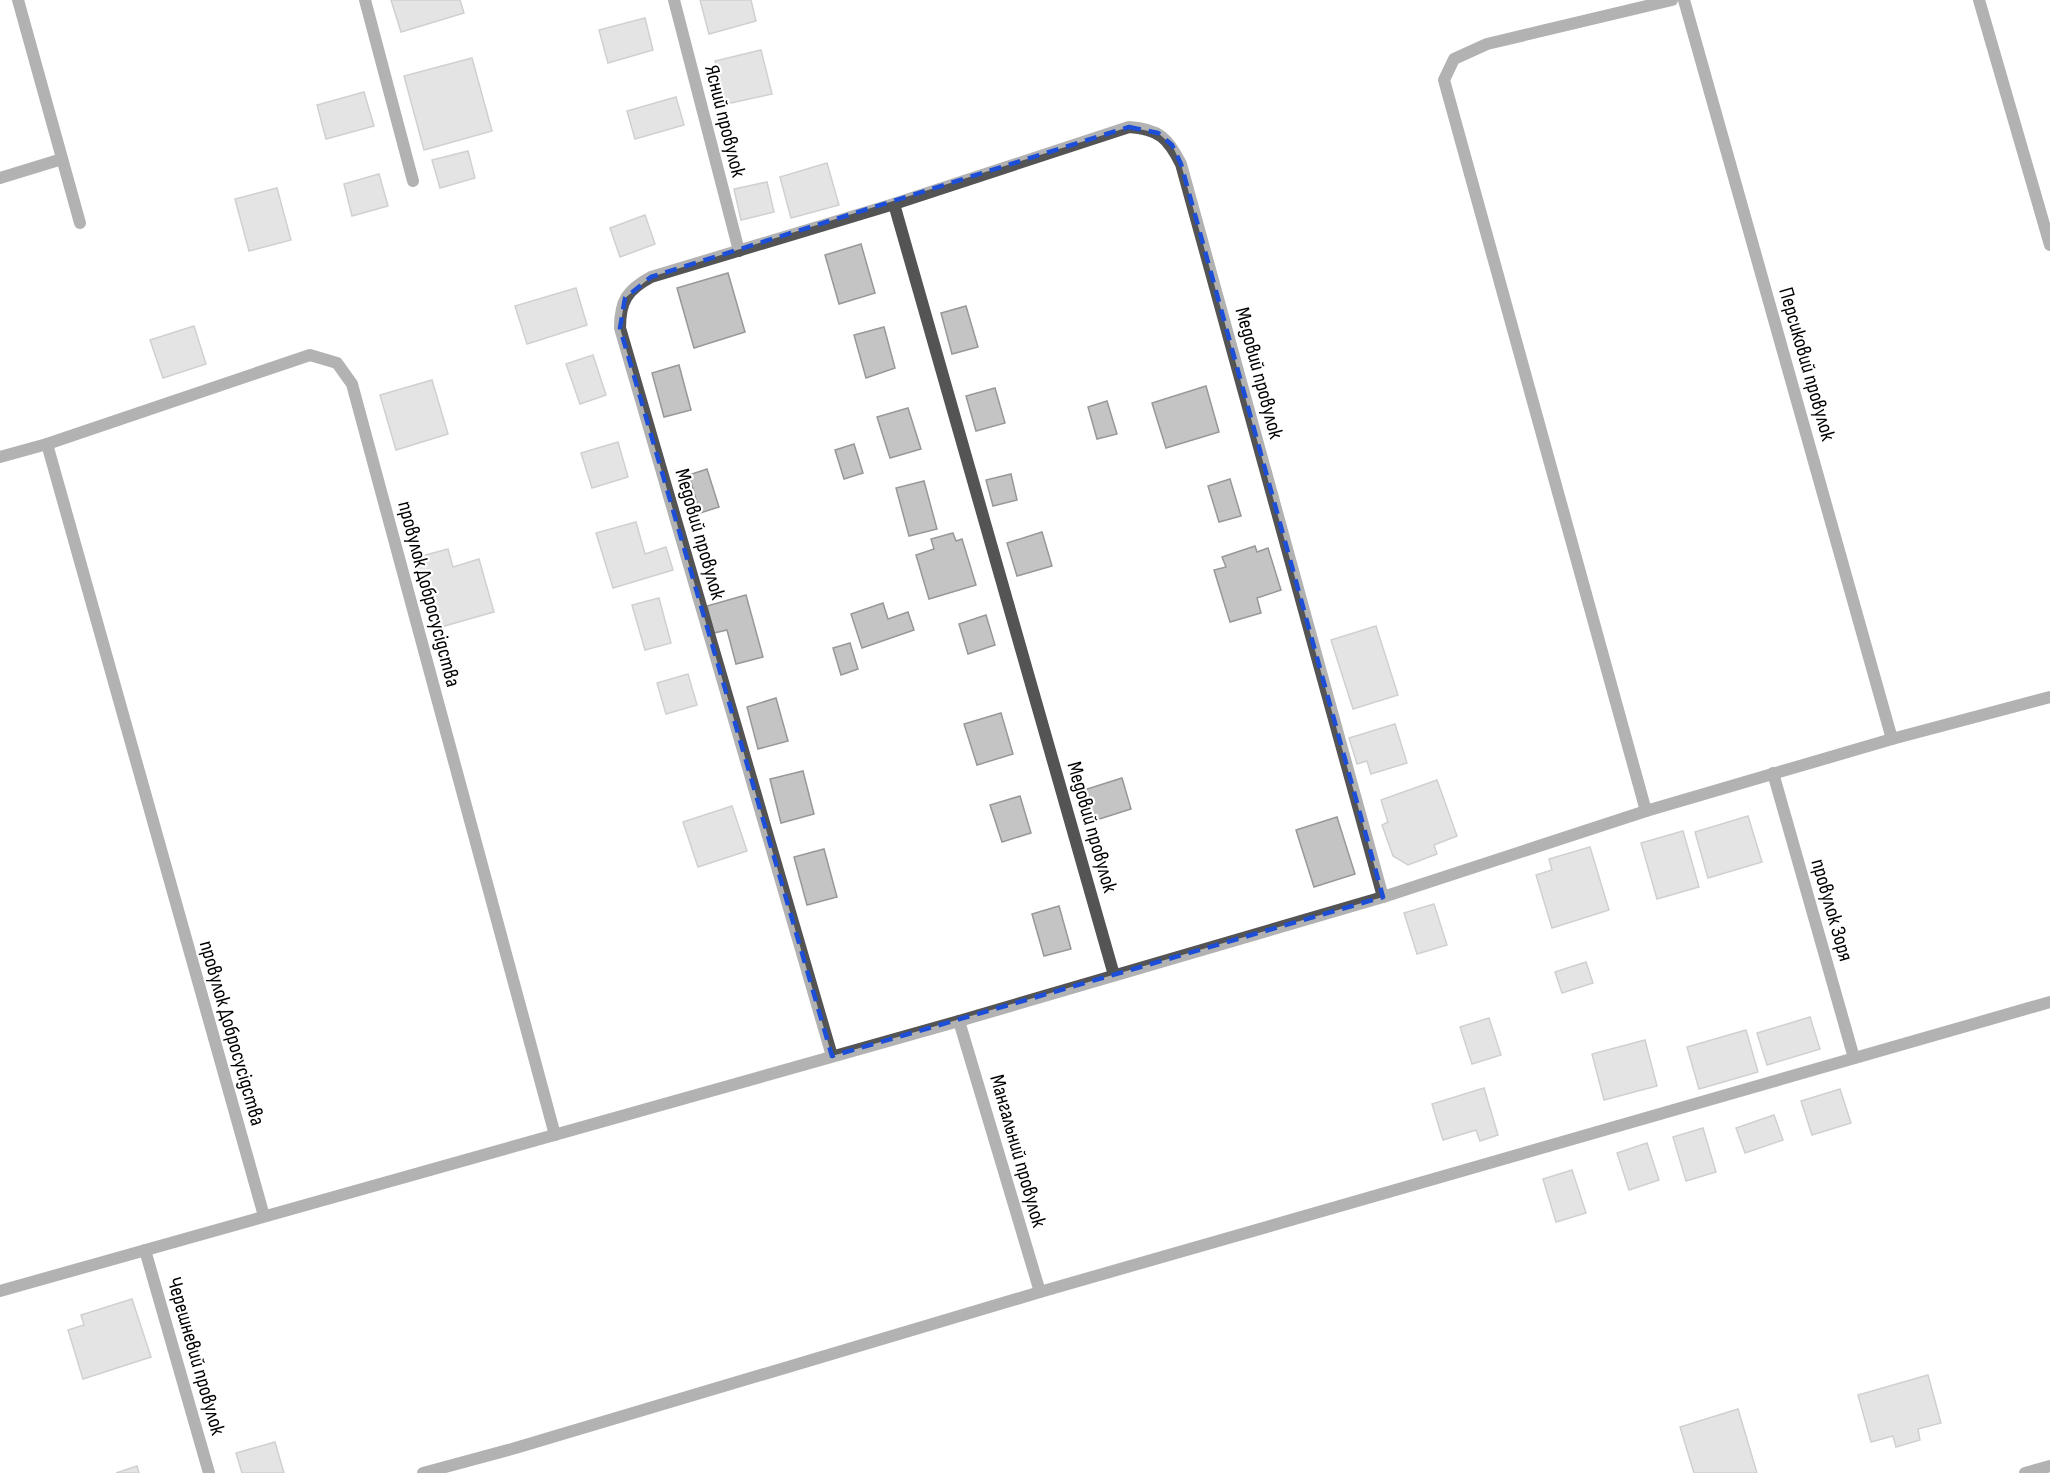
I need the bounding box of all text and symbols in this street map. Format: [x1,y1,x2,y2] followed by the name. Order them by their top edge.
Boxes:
[699,62,751,180] street label: Ясний провулок
[1773,285,1841,443] street label: Персиковий провулок
[1229,305,1289,442] street label: Медовий провулок
[669,466,731,602] street label: Медовий провулок
[392,498,466,690] street label: провулок Добросусідства
[1061,759,1123,895] street label: Медовий провулок
[1805,856,1859,964] street label: провулок Зоря
[194,938,270,1128] street label: провулок Добросусідства
[984,1072,1052,1230] street label: Мангальний провулок
[162,1274,230,1438] street label: Черешневий провулок

